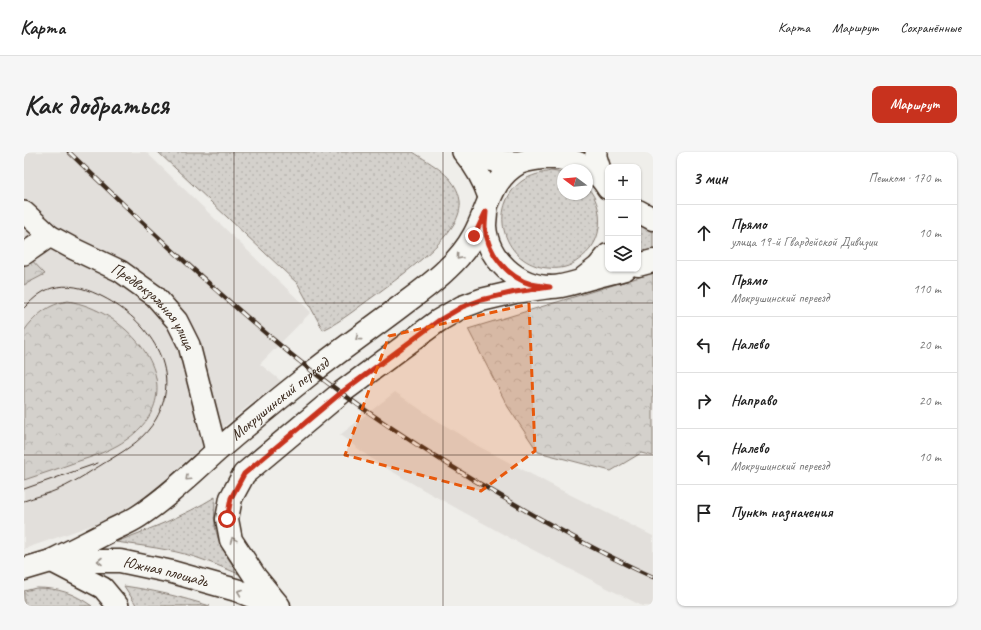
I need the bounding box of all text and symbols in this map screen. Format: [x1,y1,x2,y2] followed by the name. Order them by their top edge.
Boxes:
[20,16,65,40] text: Карта
[778,19,810,36] text: Карта
[832,19,878,36] text: Маршрут
[900,19,961,36] text: Сохранённые
[872,86,957,123] button: Маршрут
[24,87,169,122] text: Как добраться
[557,164,593,200] north arrow
[605,164,641,272] map controls
[605,164,641,200] button: +
[693,168,728,189] text: 3 мин
[868,170,941,186] text: Пешком · 170 m
[605,200,641,236] button: −
[731,215,767,234] text: Прямо
[693,222,715,244] icon: ahead
[919,225,941,241] text: 10 m
[465,227,483,245] route end
[731,234,877,250] text: улица 19-й Гвардейской Дивизии
[605,236,641,272] button: layers
[456,252,463,259] one-way arrow
[108,258,200,353] street label: Предвокзальная улица
[731,271,767,290] text: Прямо
[693,278,715,300] icon: ahead
[913,281,941,297] text: 110 m
[731,290,829,306] text: Мокрушинский переезд
[356,333,363,340] one-way arrow
[693,334,715,356] icon: left
[731,335,769,354] text: Налево
[919,337,941,353] text: 20 m
[226,352,334,445] street label: Мокрушинский переезд
[693,390,715,412] icon: right
[731,391,777,410] text: Направо
[919,393,941,409] text: 20 m
[731,439,769,458] text: Налево
[693,446,715,468] icon: left
[919,449,941,465] text: 10 m
[731,458,829,474] text: Мокрушинский переезд
[185,473,193,480] one-way arrow
[693,502,715,524] icon: arrive
[731,503,833,522] text: Пункт назначения
[218,510,236,528] route start
[229,537,237,544] one-way arrow
[121,552,211,592] street label: Южная площадь
[97,557,103,565] one-way arrow
[236,588,243,596] one-way arrow

